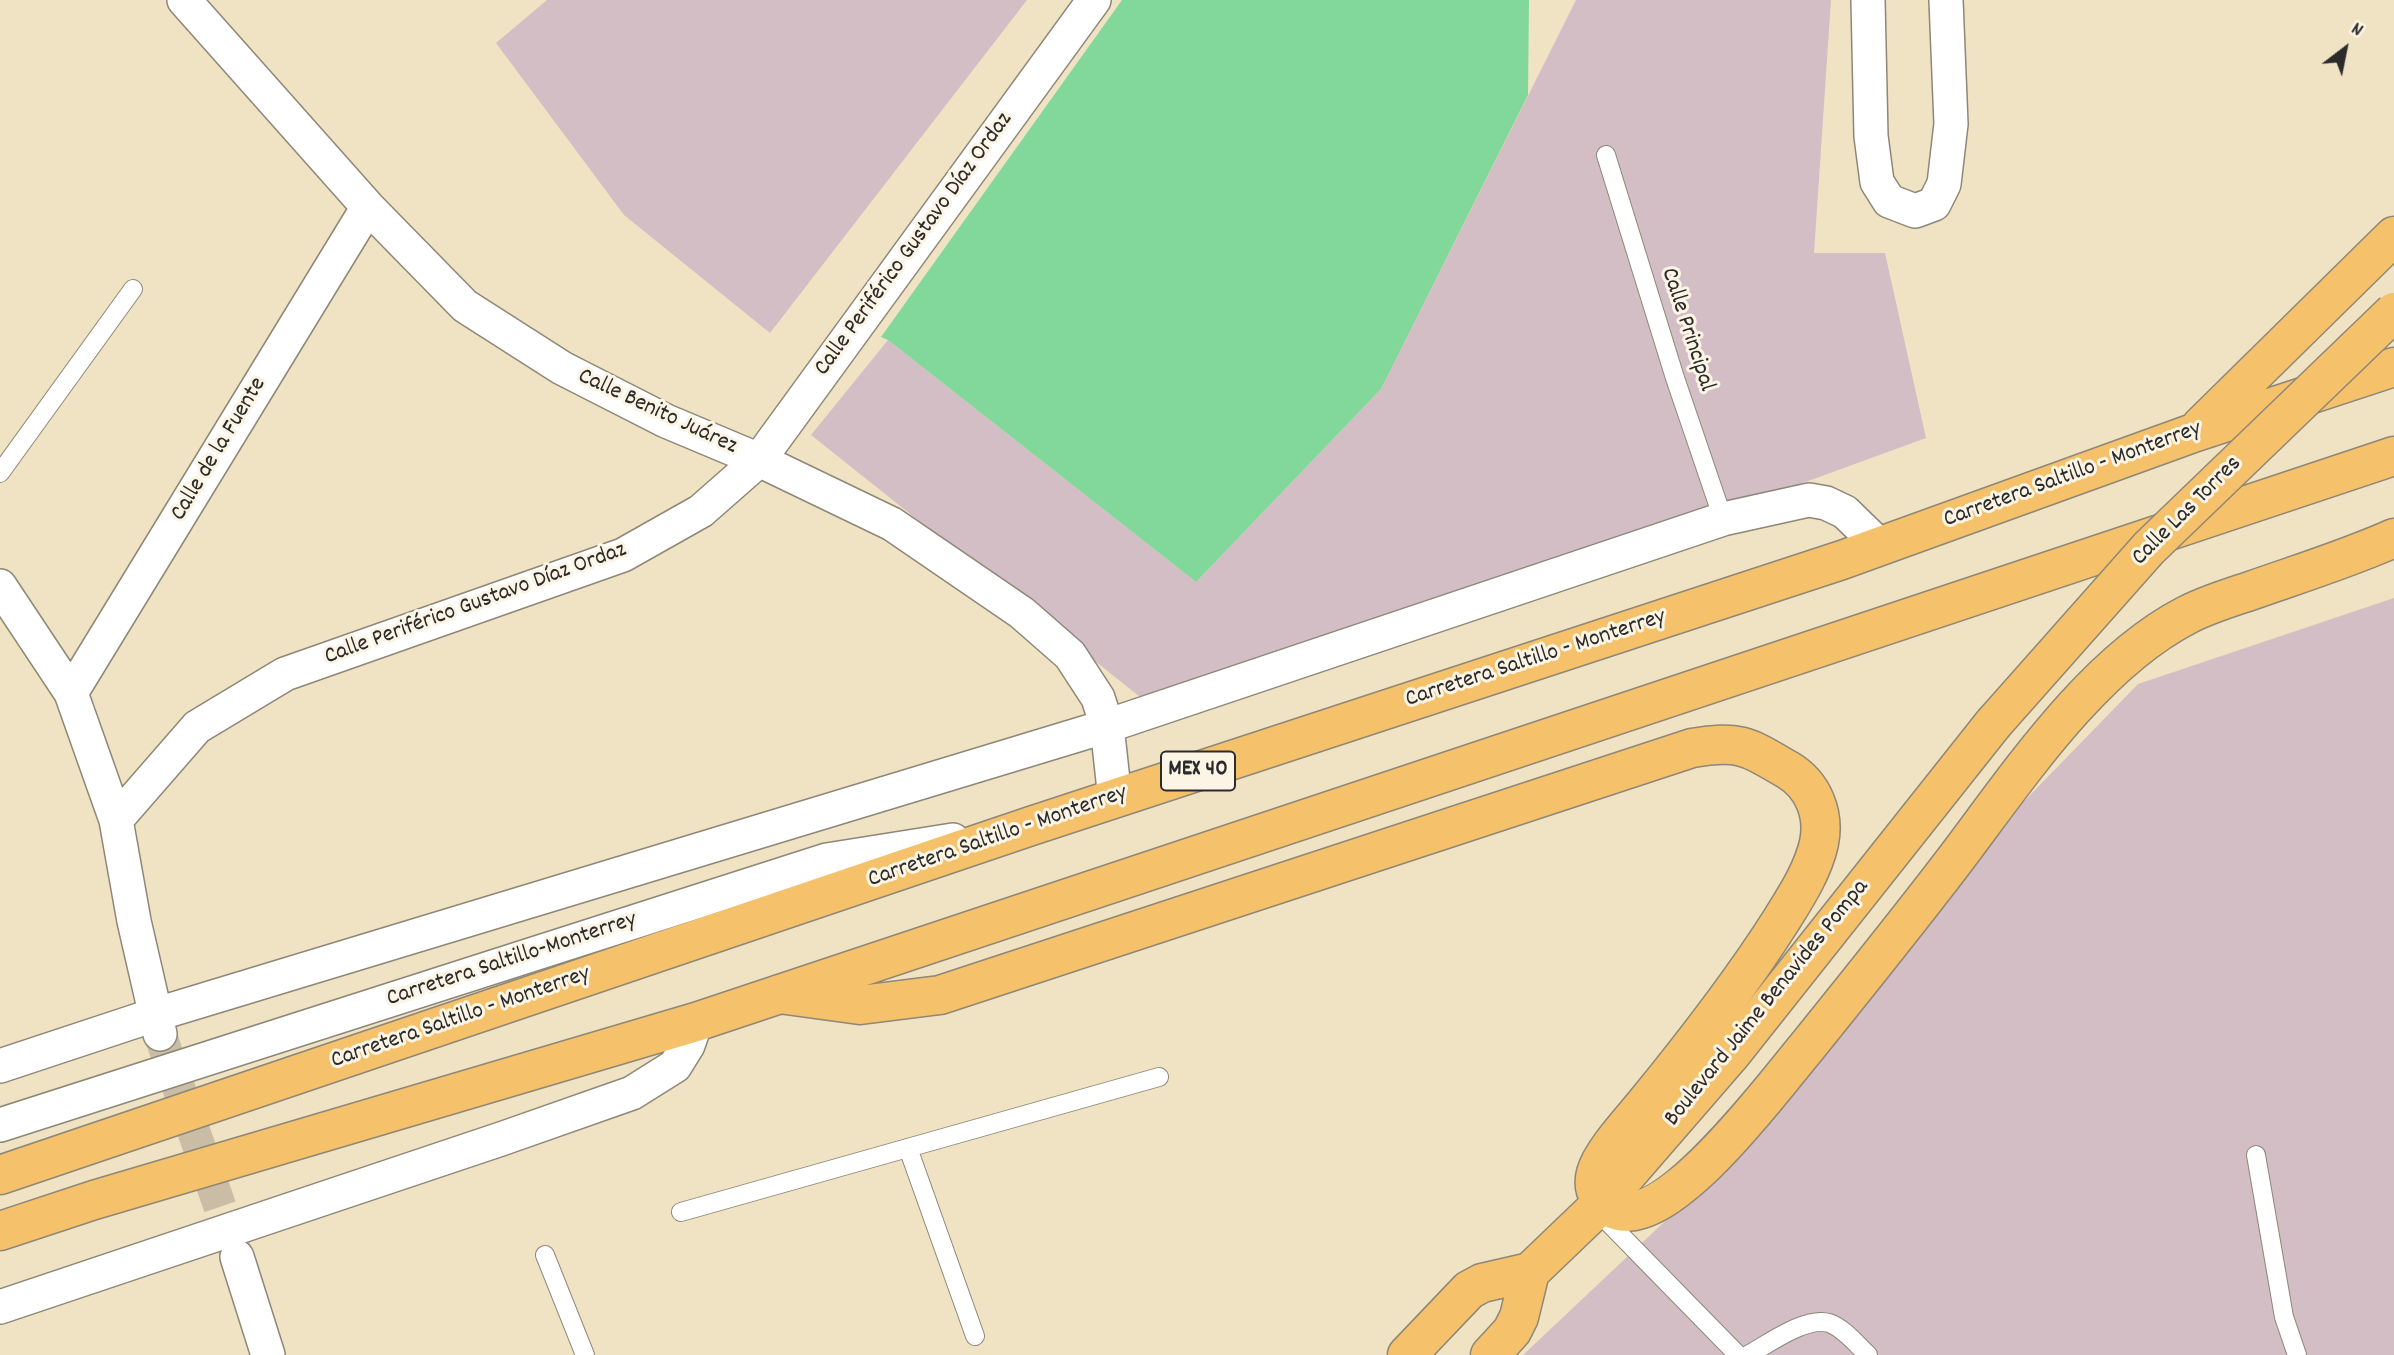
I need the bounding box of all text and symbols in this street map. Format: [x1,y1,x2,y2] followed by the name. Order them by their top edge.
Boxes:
[2310,14,2380,84] north arrow
[2345,17,2368,45] text: N
[810,107,1020,383] street label: Calle Periférico Gustavo Díaz Ordaz
[1653,265,1719,395] street label: Calle Principal
[573,363,741,463] street label: Calle Benito Juárez
[166,373,274,527] street label: Calle de la Fuente
[1940,416,2206,536] street label: Carretera Saltillo - Monterrey
[2127,451,2249,573] street label: Calle Las Torres
[321,537,631,673] street label: Calle Periférico Gustavo Díaz Ordaz
[1402,604,1670,716] street label: Carretera Saltillo - Monterrey
[1161,751,1235,790] road number: MEX 40
[865,780,1131,896] street label: Carretera Saltillo - Monterrey
[1660,875,1876,1133] street label: Boulevard Jaime Benavides Pompa
[383,907,641,1015] street label: Carretera Saltillo-Monterrey
[328,961,594,1077] street label: Carretera Saltillo - Monterrey

